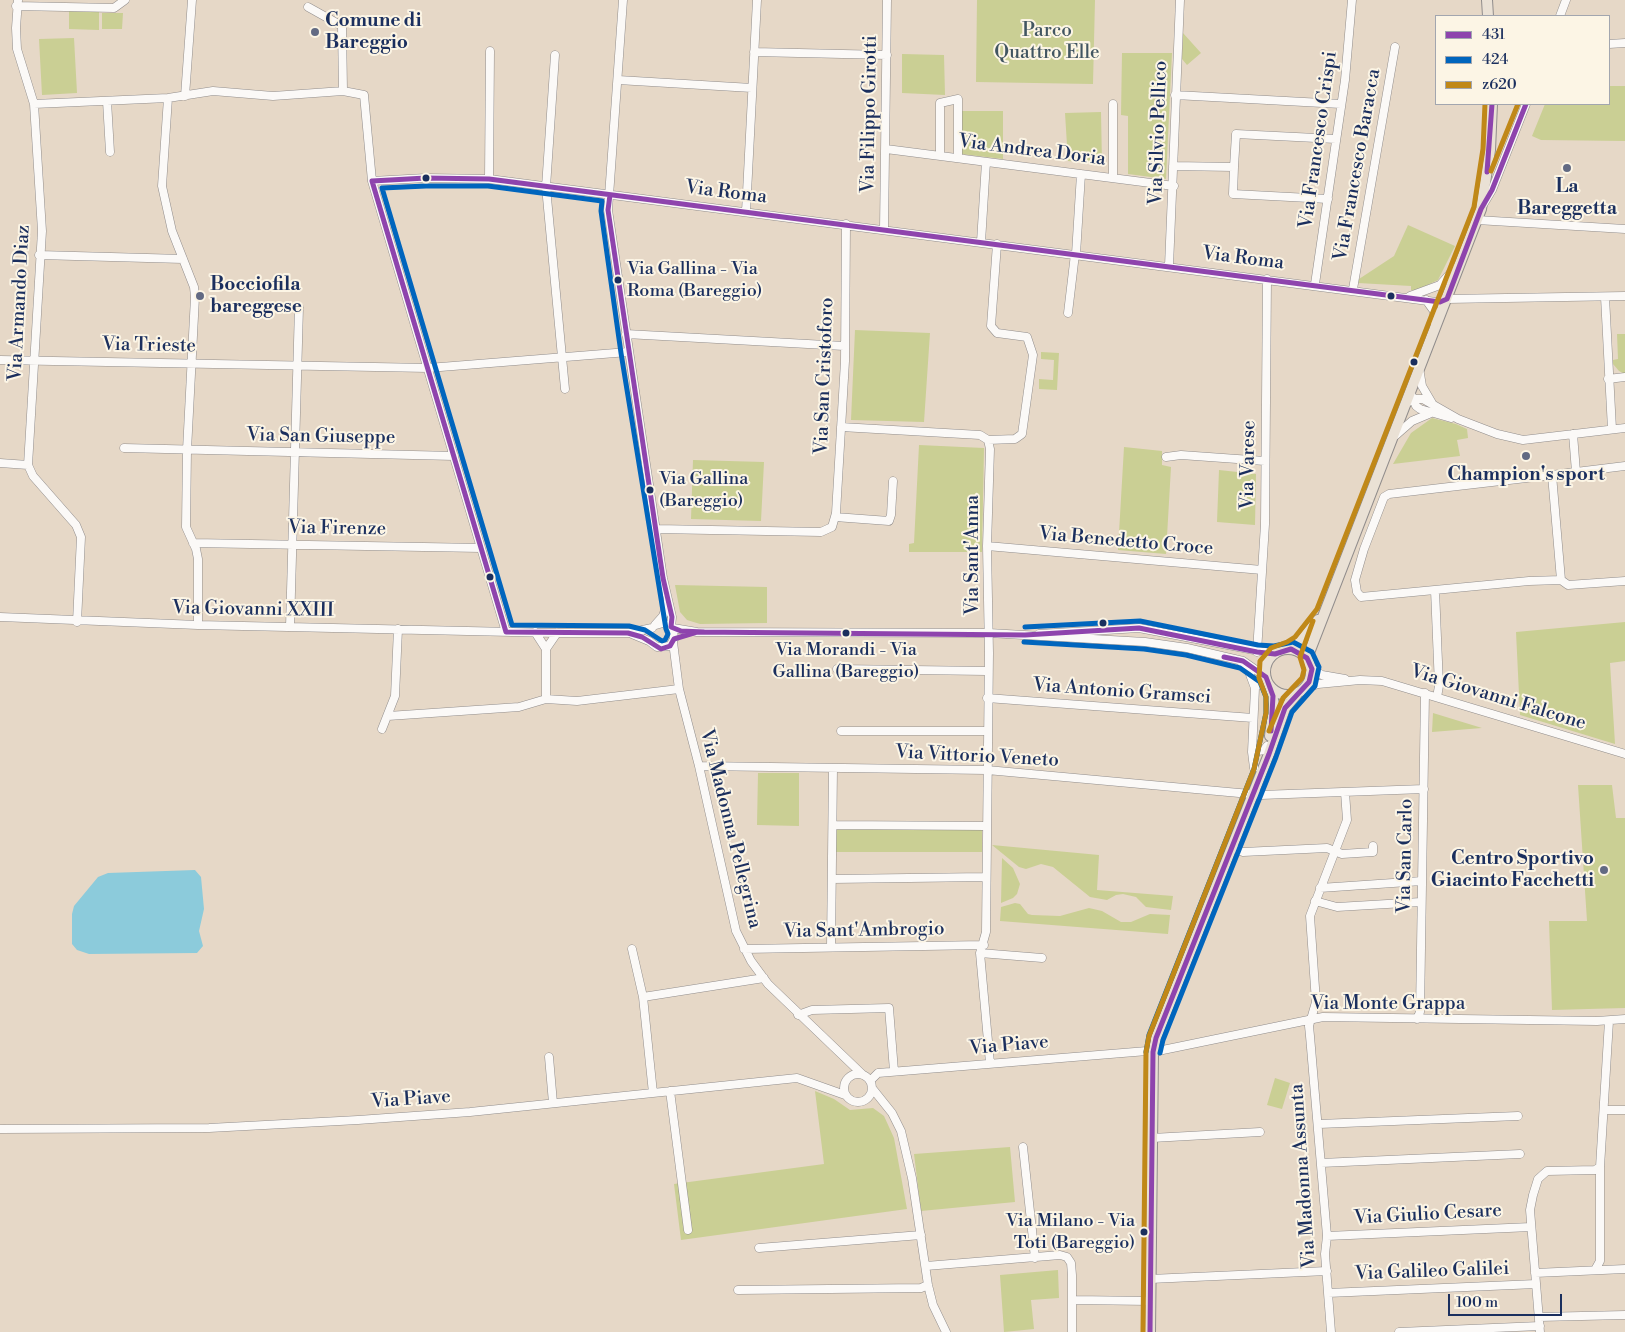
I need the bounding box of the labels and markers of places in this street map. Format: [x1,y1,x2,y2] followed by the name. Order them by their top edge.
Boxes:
[325,10,422,54] place label: Comune di Bareggio
[309,26,321,38] marker: Comune di Bareggio
[1561,162,1573,174] marker: La Bareggetta
[421,173,431,183] unlabelled marker
[1517,176,1617,220] place label: La Bareggetta
[627,259,762,302] place label: Via Gallina - Via Roma (Bareggio)
[210,274,302,318] place label: Bocciofila bareggese
[613,275,623,285] marker: Via Gallina - Via Roma (Bareggio)
[194,290,206,302] marker: Bocciofila bareggese
[1386,291,1396,301] unlabelled marker
[1409,357,1419,367] unlabelled marker
[1520,450,1532,462] marker: Champion's sport
[1447,464,1605,486] place label: Champion's sport
[659,469,748,512] place label: Via Gallina (Bareggio)
[645,485,655,495] marker: Via Gallina (Bareggio)
[485,572,495,582] unlabelled marker
[1098,618,1108,628] unlabelled marker
[841,628,851,638] marker: Via Morandi - Via Gallina (Bareggio)
[773,640,919,682] place label: Via Morandi - Via Gallina (Bareggio)
[1431,848,1594,892] place label: Centro Sportivo Giacinto Facchetti
[1598,864,1610,876] marker: Centro Sportivo Giacinto Facchetti
[1006,1211,1135,1254] place label: Via Milano - Via Toti (Bareggio)
[1139,1227,1149,1237] marker: Via Milano - Via Toti (Bareggio)

